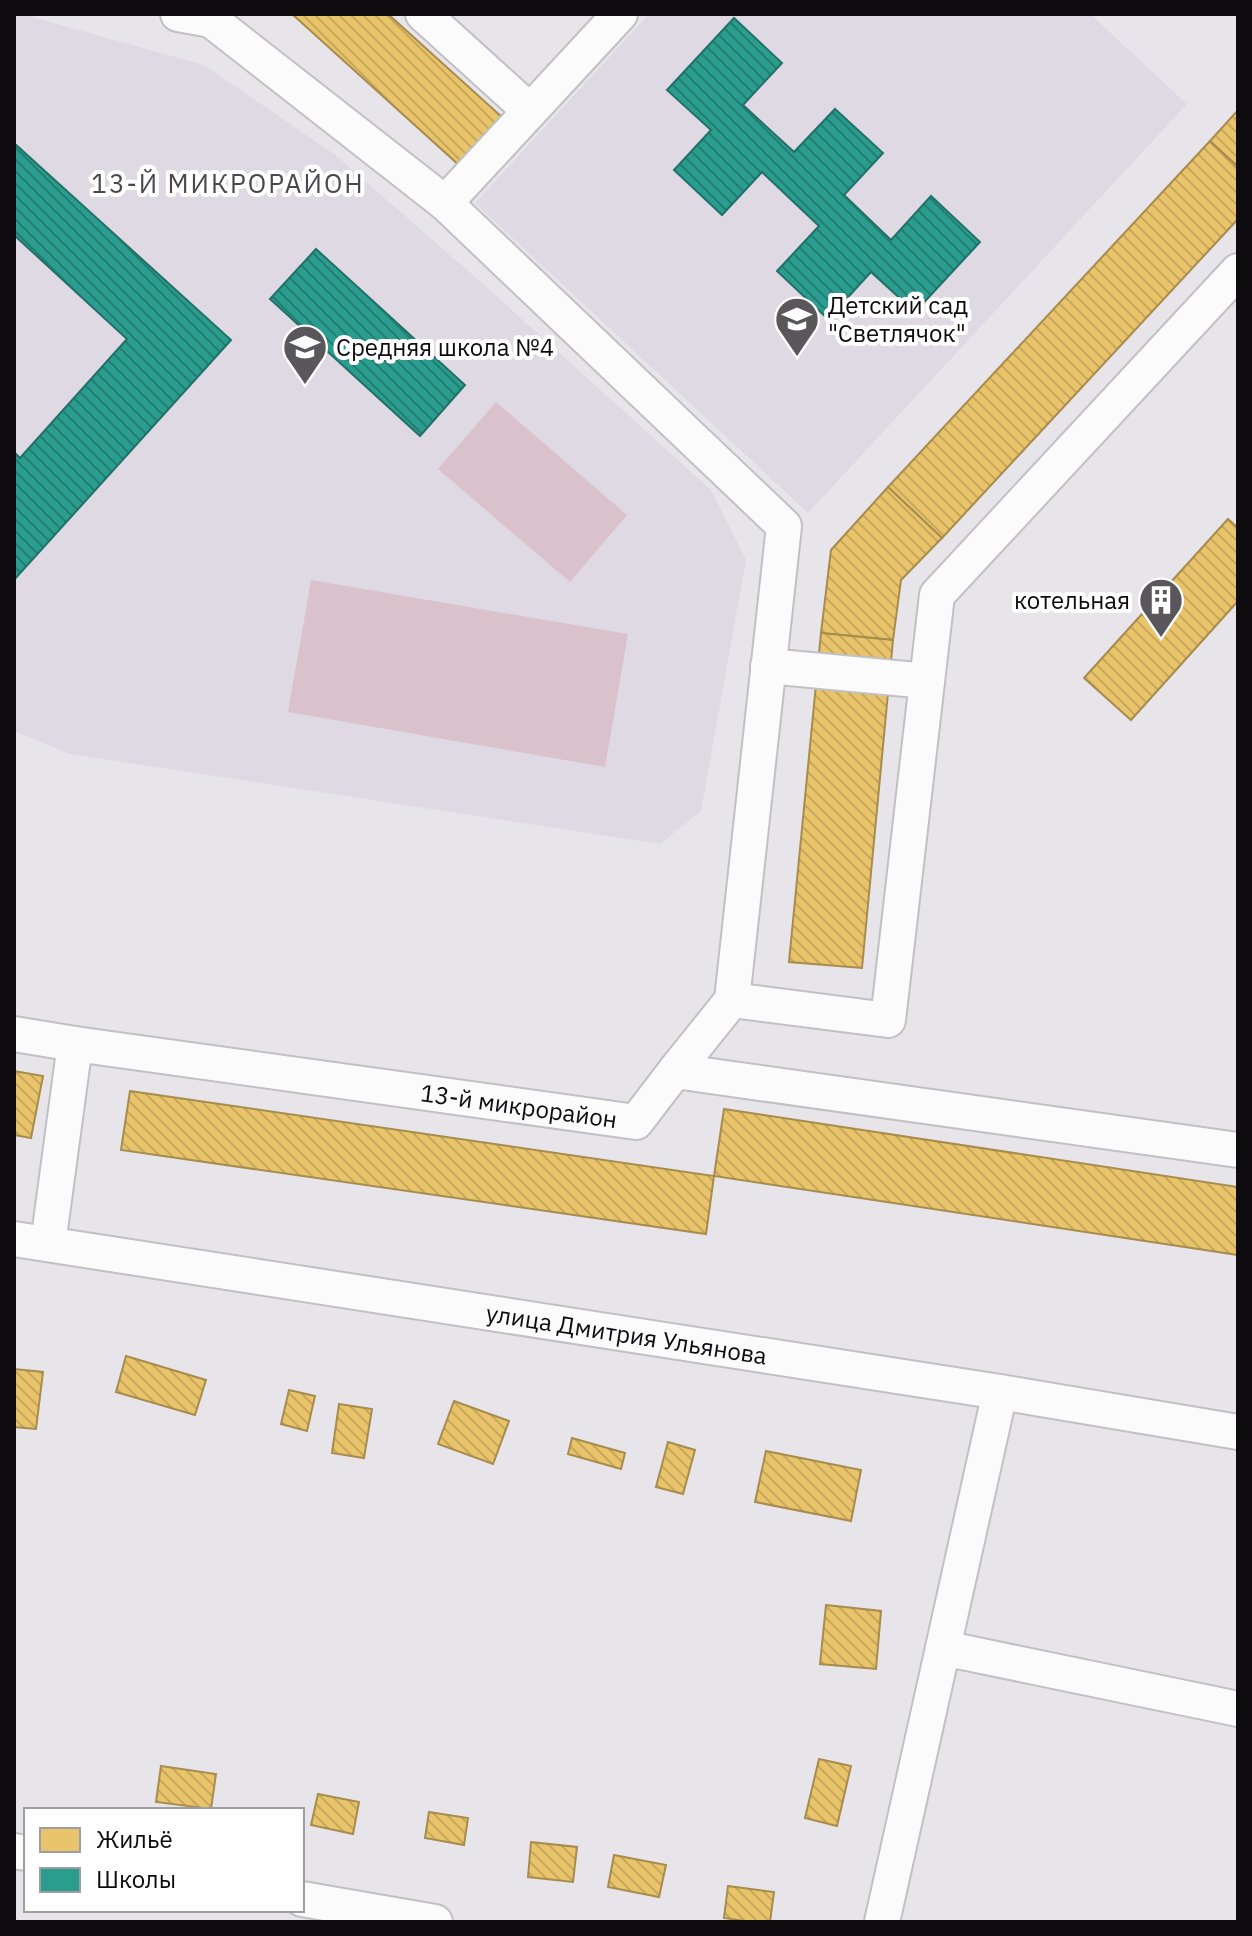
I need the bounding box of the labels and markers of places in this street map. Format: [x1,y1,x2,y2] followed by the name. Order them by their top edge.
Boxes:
[828,289,968,349] place label: Детский сад "Светлячок"
[773,295,821,358] school or university icon: Детский сад "Светлячок"
[281,323,329,386] school or university icon: Средняя школа №4
[336,331,554,363] place label: Средняя школа №4
[1137,576,1185,639] building icon: котельная
[1014,584,1130,616] place label: котельная

